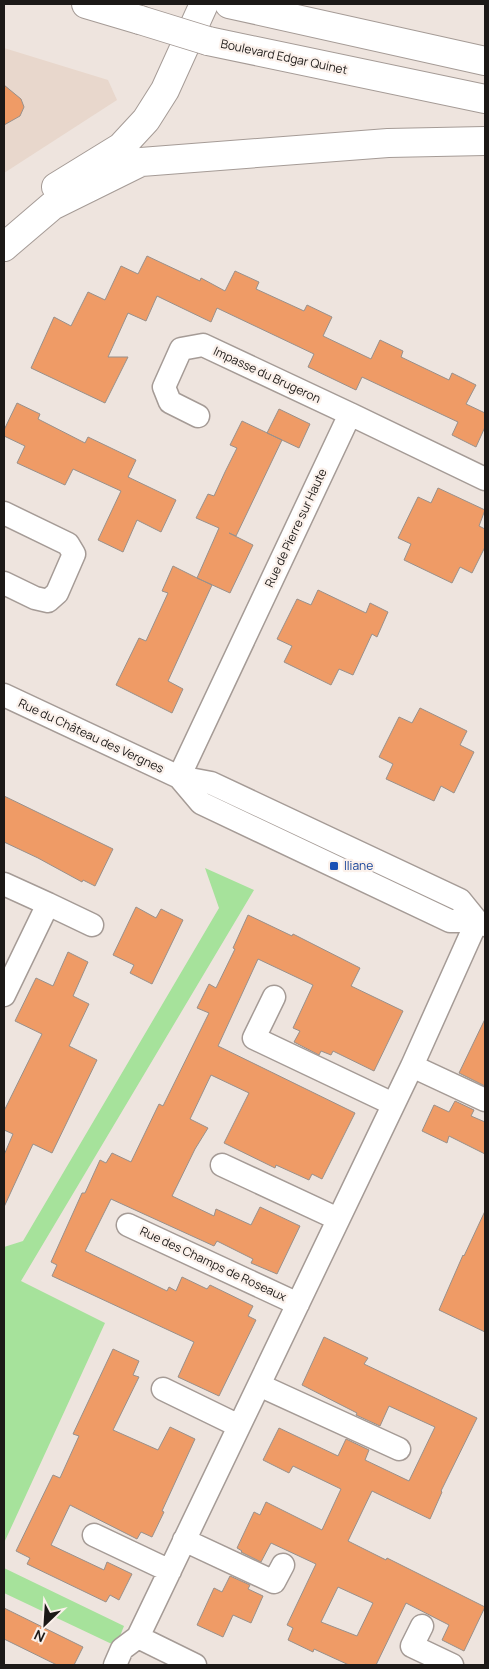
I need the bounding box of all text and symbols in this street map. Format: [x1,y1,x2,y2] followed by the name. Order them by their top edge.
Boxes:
[219,35,349,78] street label: Boulevard Edgar Quinet
[211,342,324,407] street label: Impasse du Brugeron
[261,466,331,590] street label: Rue de Pierre sur Haute
[16,694,167,777] street label: Rue du Château des Vergnes
[344,857,373,874] place label: Iliane
[328,860,340,872] marker: Iliane
[137,1222,290,1305] street label: Rue des Champs de Roseaux
[20,1599,70,1649] north arrow
[31,1625,48,1647] text: N

